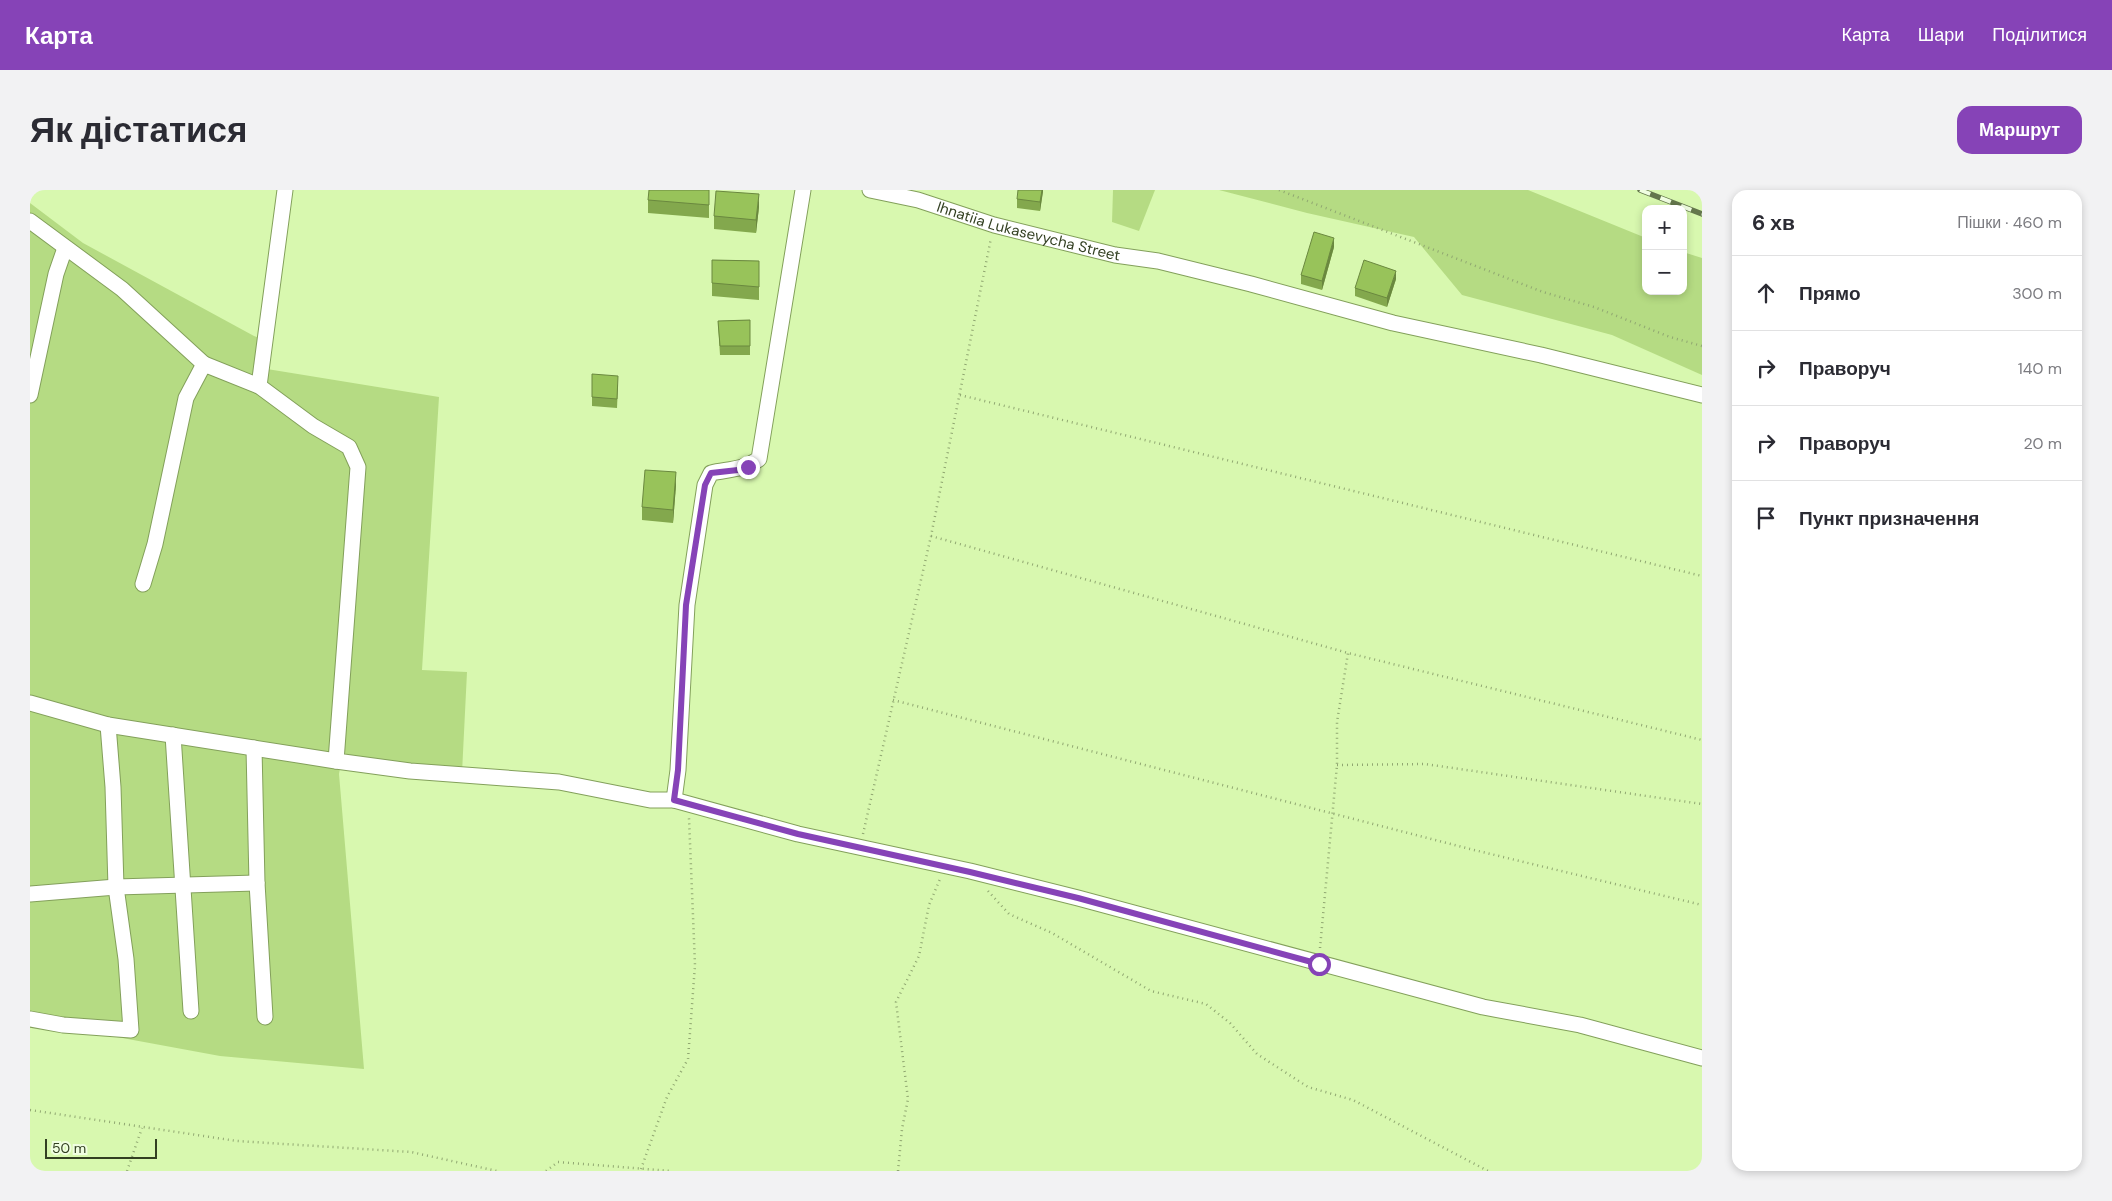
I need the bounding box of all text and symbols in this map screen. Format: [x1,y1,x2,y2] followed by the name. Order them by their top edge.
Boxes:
[25,20,93,51] text: Карта
[1842,23,1890,47] text: Карта
[1918,23,1964,47] text: Шари
[1992,23,2087,47] text: Поділитися
[1957,106,2082,154] button: Маршрут
[30,107,247,153] text: Як дістатися
[934,197,1121,266] street label: Ihnatiia Lukasevycha Street
[1642,205,1687,295] map controls
[1642,205,1687,250] button: +
[1752,209,1795,237] text: 6 хв
[1957,212,2062,233] text: Пішки · 460 m
[1642,250,1687,295] button: −
[1752,279,1780,307] icon: ahead
[1799,281,1861,306] text: Прямо
[2012,283,2062,304] text: 300 m
[1752,354,1780,382] icon: right
[1799,356,1891,381] text: Праворуч
[2018,358,2062,379] text: 140 m
[1752,429,1780,457] icon: right
[1799,431,1891,456] text: Праворуч
[2023,433,2062,454] text: 20 m
[737,456,760,479] route end
[1752,504,1780,532] icon: arrive
[1799,506,1979,531] text: Пункт призначення
[1308,953,1331,976] route start
[45,1136,158,1159] scale bar
[52,1139,86,1157] text: 50 m

